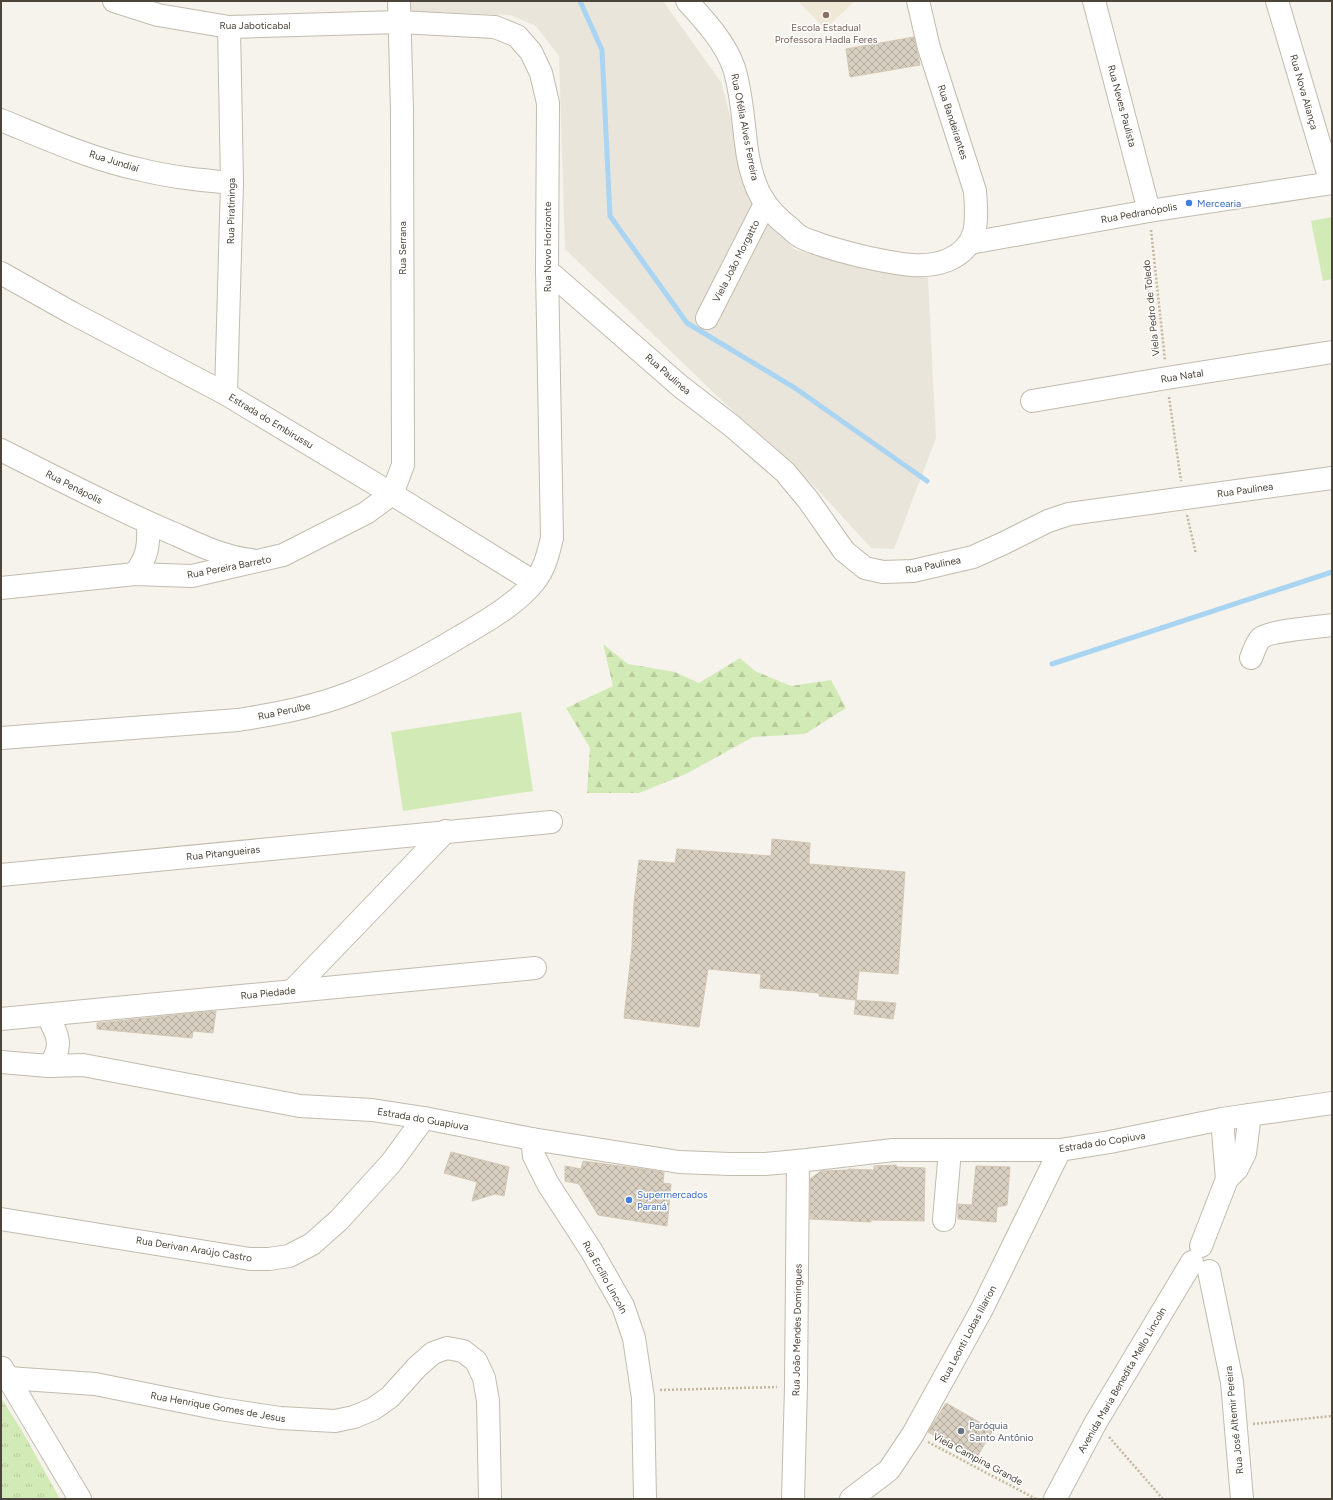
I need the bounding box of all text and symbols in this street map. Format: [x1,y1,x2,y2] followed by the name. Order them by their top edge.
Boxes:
[821,10,831,20] marker: Escola Estadual Professora Hadla Feres
[219,19,291,32] street label: Rua Jaboticabal
[775,21,878,46] place label: Escola Estadual Professora Hadla Feres
[1287,53,1321,131] street label: Rua Nova Aliança
[1105,63,1139,149] street label: Rua Neves Paulista
[728,72,762,182] street label: Rua Ofélia Alves Ferreira
[935,83,971,161] street label: Rua Bandeirantes
[88,147,141,175] street label: Rua Jundiaí
[224,178,238,244] street label: Rua Piratininga
[1197,197,1241,210] place label: Mercearia
[1184,198,1194,208] marker: Mercearia
[1100,200,1178,226] street label: Rua Pedranópolis
[541,201,554,292] street label: Rua Novo Horizonte
[710,217,762,304] street label: Viela João Morgatto
[396,221,409,275] street label: Rua Serrana
[1139,259,1163,357] street label: Viela Pedro de Toledo
[642,351,694,397] street label: Rua Paulinea
[1160,366,1204,386] street label: Rua Natal
[226,390,316,452] street label: Estrada do Embirussu
[43,467,105,507] street label: Rua Penápolis
[1216,480,1274,500] street label: Rua Paulinea
[186,552,272,582] street label: Rua Pereira Barreto
[904,553,962,577] street label: Rua Paulinea
[257,699,312,723] street label: Rua Peruíbe
[185,843,261,863] street label: Rua Pitangueiras
[240,984,297,1002] street label: Rua Piedade
[376,1105,470,1133] street label: Estrada do Guapiuva
[1058,1129,1146,1155] street label: Estrada do Copiuva
[637,1188,708,1213] place label: Supermercados Paraná
[624,1195,634,1205] marker: Supermercados Paraná
[135,1233,253,1265] street label: Rua Derivan Araújo Castro
[580,1238,631,1316] street label: Rua Ercílio Lincoln
[789,1263,805,1396] street label: Rua João Mendes Domingues
[937,1283,999,1385] street label: Rua Leonti Lobas Illarion
[1075,1304,1169,1455] street label: Avenida Maria Benedita Mello Lincoln
[1222,1365,1246,1475] street label: Rua José Altemir Pereira
[150,1389,287,1425] street label: Rua Henrique Gomes de Jesus
[969,1419,1034,1444] place label: Paróquia Santo Antônio
[956,1426,966,1436] marker: Paróquia Santo Antônio
[931,1430,1026,1488] street label: Viela Campina Grande

